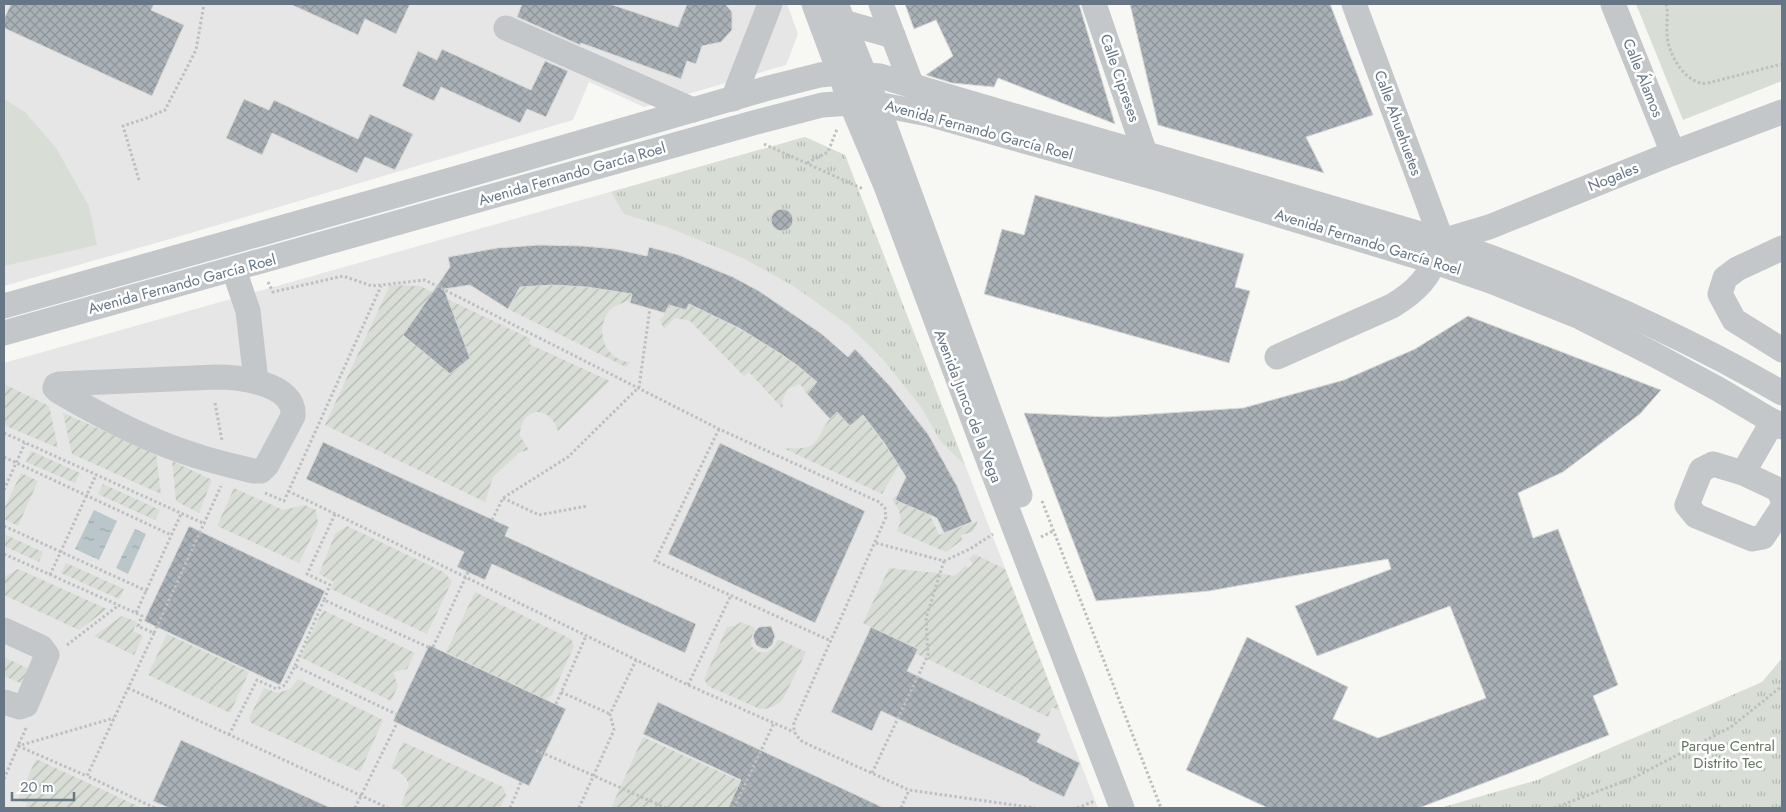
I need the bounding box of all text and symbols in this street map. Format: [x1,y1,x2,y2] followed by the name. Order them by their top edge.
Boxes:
[1095,31,1145,125] street label: Calle Cipreses
[1617,35,1669,121] street label: Calle Álamos
[1369,67,1427,179] street label: Calle Ahuehuetes
[883,94,1075,166] street label: Avenida Fernando García Roel
[476,137,668,211] street label: Avenida Fernando García Roel
[1584,157,1642,197] street label: Nogales
[1272,203,1464,281] street label: Avenida Fernando García Roel
[86,248,278,320] street label: Avenida Fernando García Roel
[929,326,1007,486] street label: Avenida Junco de la Vega
[1681,735,1775,774] park label: Parque Central Distrito Tec
[12,770,75,802] scale bar
[20,776,54,798] text: 20 m

